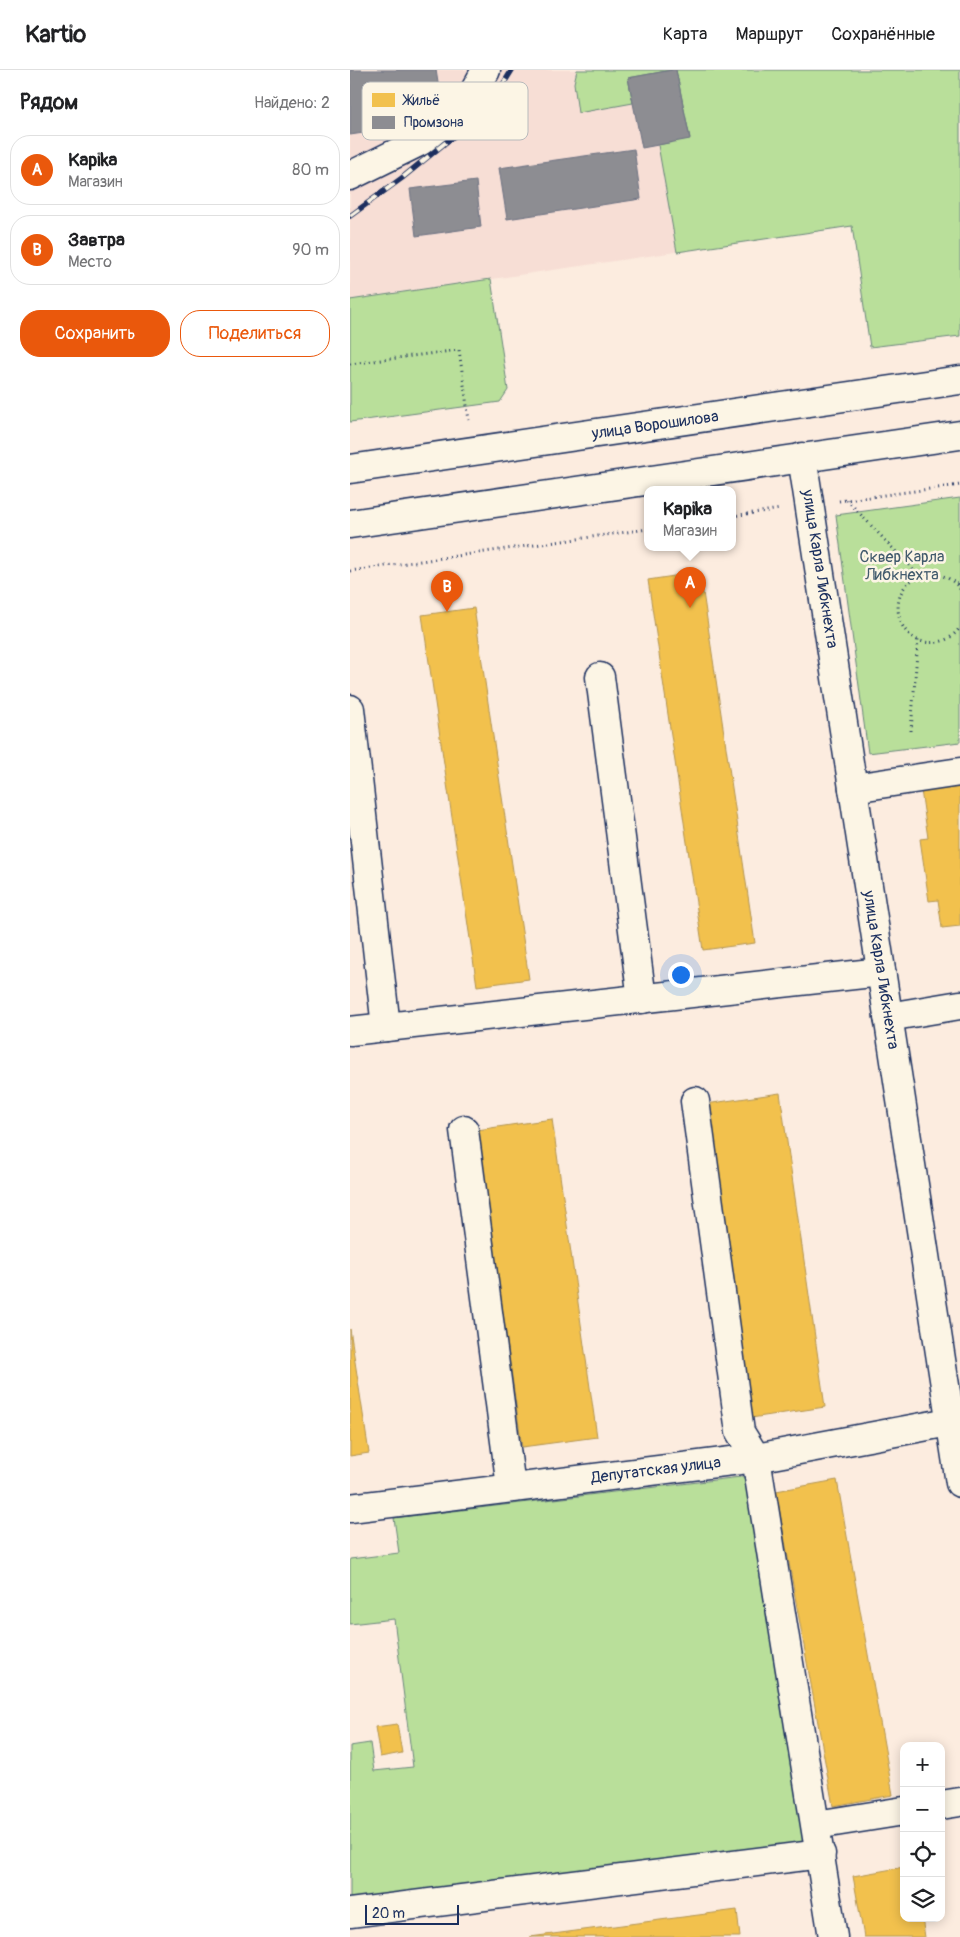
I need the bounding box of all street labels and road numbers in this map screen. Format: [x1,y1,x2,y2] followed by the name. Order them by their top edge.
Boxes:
[589,406,720,444] street label: улица Ворошилова
[797,487,842,650] street label: улица Карла Либкнехта
[858,888,903,1051] street label: улица Карла Либкнехта
[589,1452,722,1488] street label: Депутатская улица

